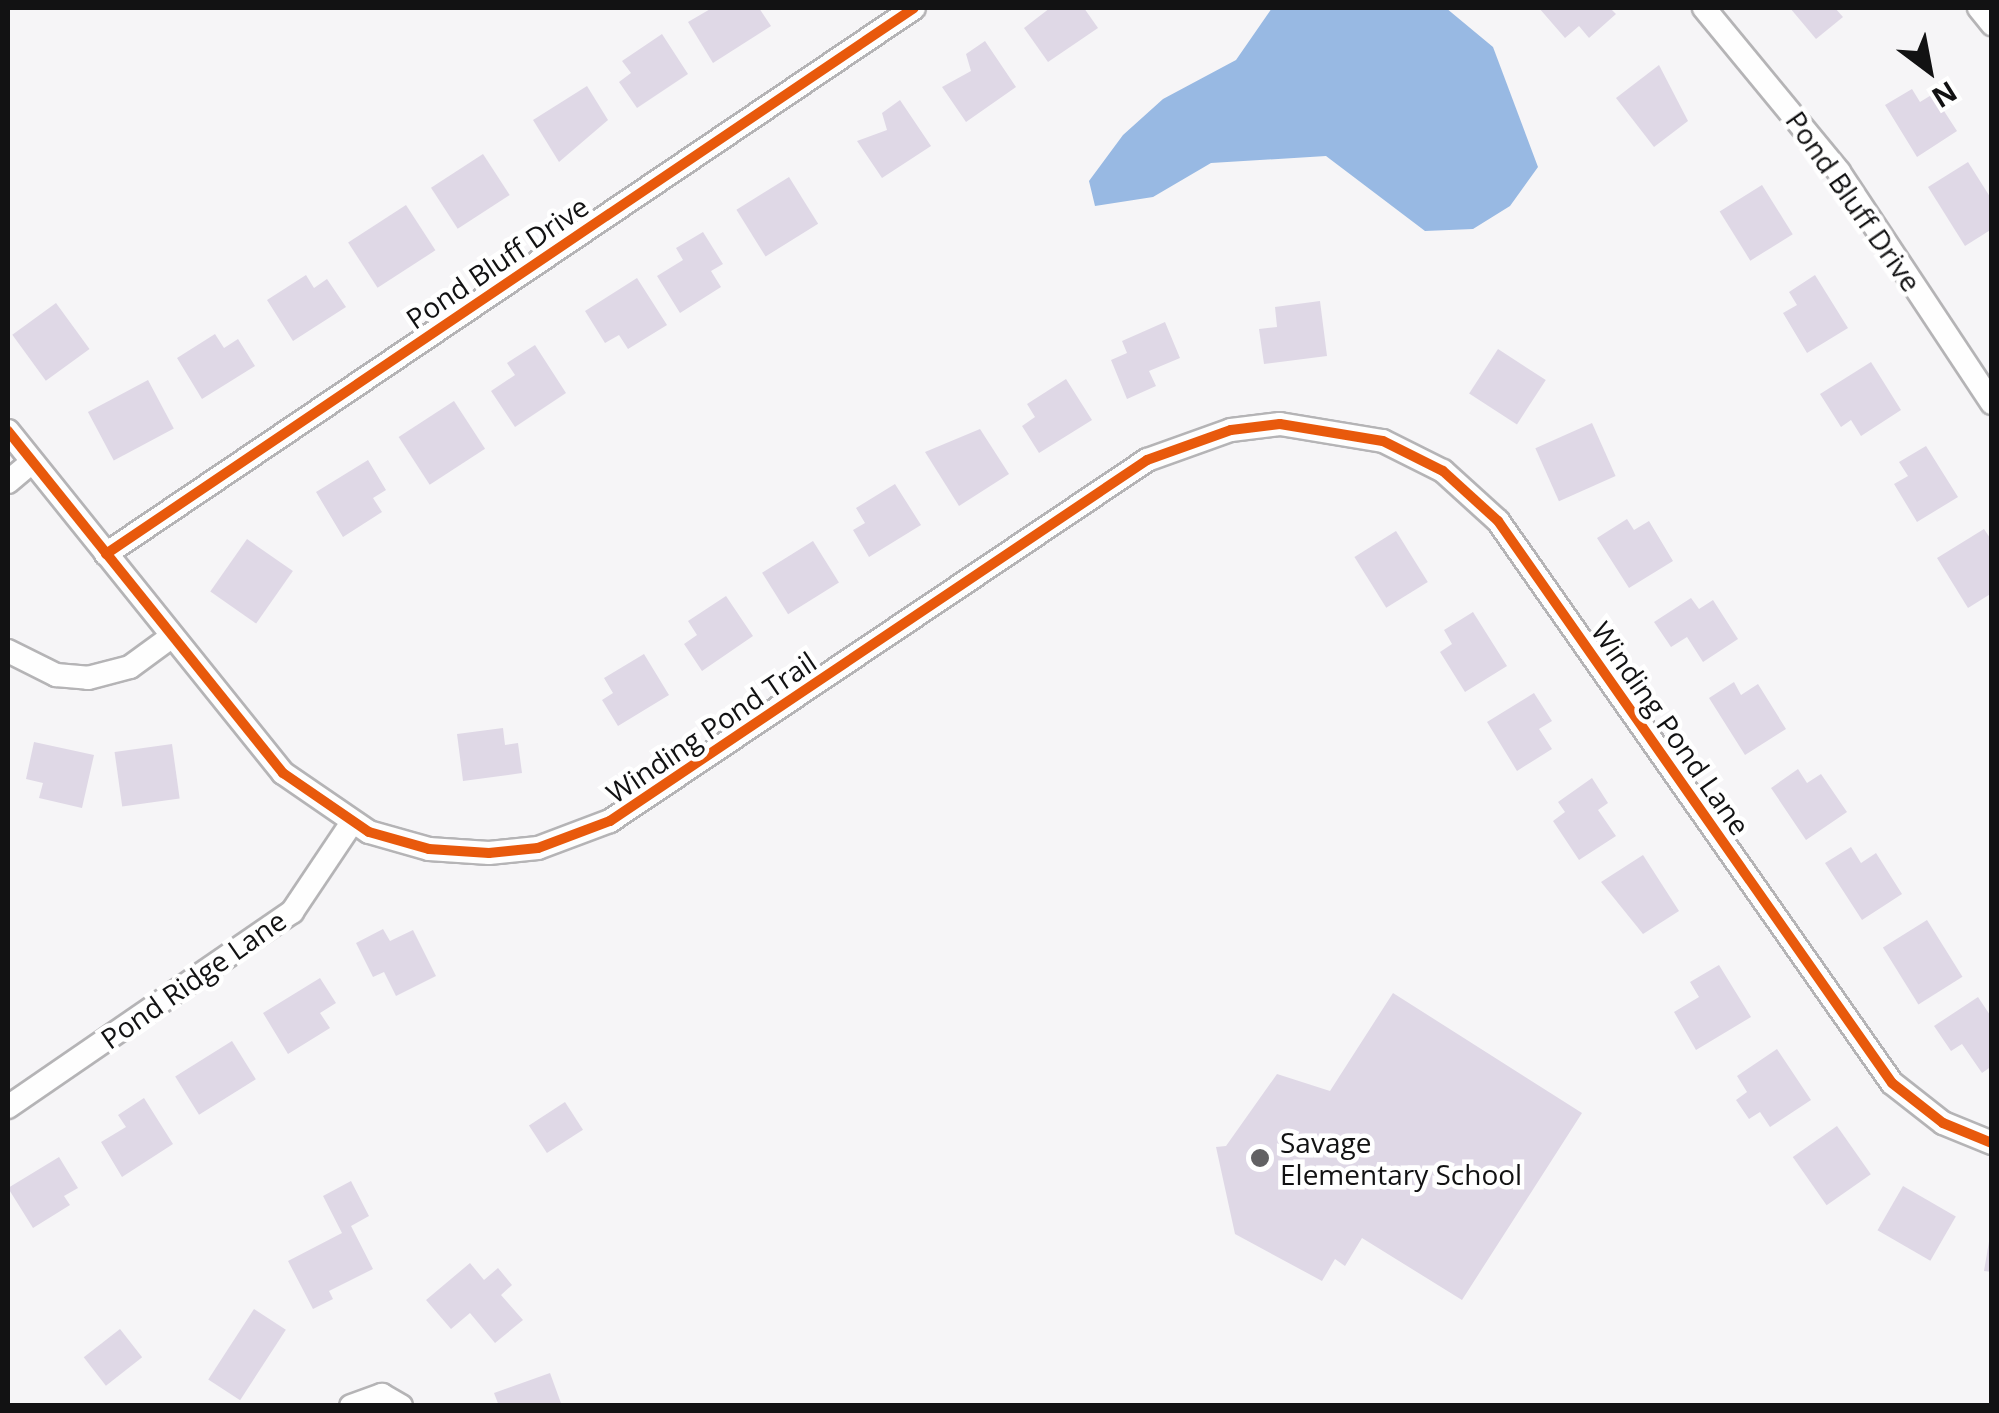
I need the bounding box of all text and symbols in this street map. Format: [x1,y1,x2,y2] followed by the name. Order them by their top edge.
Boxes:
[1879,20,1979,120] north arrow
[1925,73,1965,118] text: N
[1779,104,1929,298] street label: Pond Bluff Drive
[400,189,594,335] street label: Pond Bluff Drive
[1585,615,1757,841] street label: Winding Pond Lane
[600,644,822,810] street label: Winding Pond Trail
[94,903,292,1055] street label: Pond Ridge Lane
[1280,1125,1522,1191] place label: Savage Elementary School
[1249,1147,1271,1169] marker: Savage Elementary School

